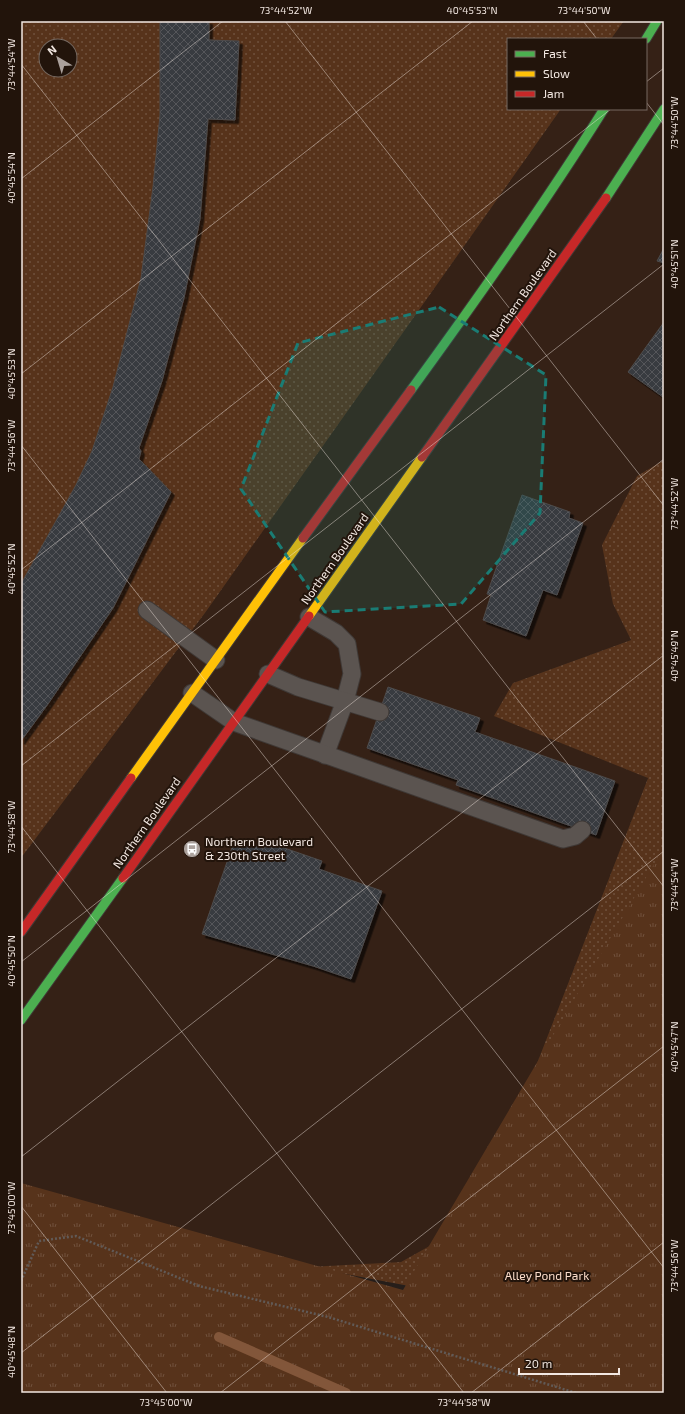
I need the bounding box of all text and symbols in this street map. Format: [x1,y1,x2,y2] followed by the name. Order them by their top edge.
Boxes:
[260,4,313,16] text: 73°44'52"W
[447,4,497,16] text: 40°45'53"N
[557,4,611,16] text: 73°44'50"W
[5,38,17,92] text: 73°44'54"W
[38,38,78,78] north arrow
[507,38,647,110] legend
[44,42,59,57] text: N
[543,46,567,60] text: Fast
[543,66,570,80] text: Slow
[543,86,564,100] text: Jam
[668,96,680,150] text: 73°44'50"W
[5,152,17,204] text: 40°45'54"N
[668,239,680,289] text: 40°45'51"N
[485,246,559,343] street label: Northern Boulevard
[5,349,17,399] text: 40°45'53"N
[5,419,17,472] text: 73°44'56"W
[668,477,680,530] text: 73°44'52"W
[297,510,371,607] street label: Northern Boulevard
[5,544,17,594] text: 40°45'52"N
[668,630,680,682] text: 40°45'49"N
[109,774,183,871] street label: Northern Boulevard
[5,800,17,854] text: 73°44'58"W
[205,834,313,862] place label: Northern Boulevard & 230th Street
[182,839,202,859] bus stop icon: Northern Boulevard & 230th Street
[668,858,680,912] text: 73°44'54"W
[5,935,17,987] text: 40°45'50"N
[668,1021,680,1073] text: 40°45'47"N
[5,1181,17,1234] text: 73°45'00"W
[668,1239,680,1292] text: 73°44'56"W
[505,1268,589,1282] park label: Alley Pond Park
[5,1326,17,1378] text: 40°45'48"N
[519,1350,619,1376] scale bar
[525,1356,552,1370] text: 20 m
[140,1396,193,1408] text: 73°45'00"W
[437,1396,491,1408] text: 73°44'58"W

